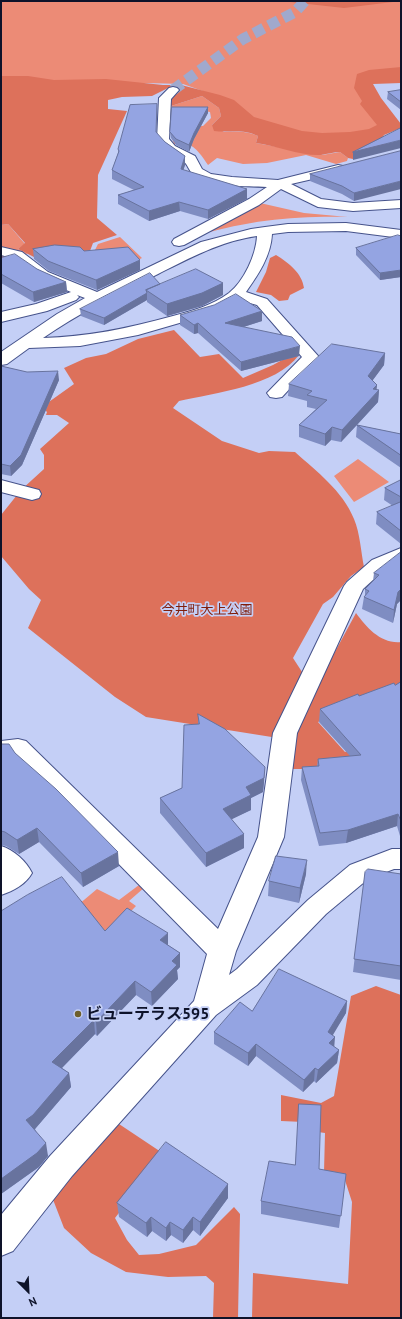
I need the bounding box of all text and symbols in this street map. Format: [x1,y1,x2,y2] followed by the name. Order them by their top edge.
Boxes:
[162,602,252,618] park label: 今井町大上公園
[86,1004,209,1024] place label: ビューテラス595
[73,1009,83,1019] marker: ビューテラス595
[8,1271,48,1311] north arrow
[27,1294,39,1310] text: N

